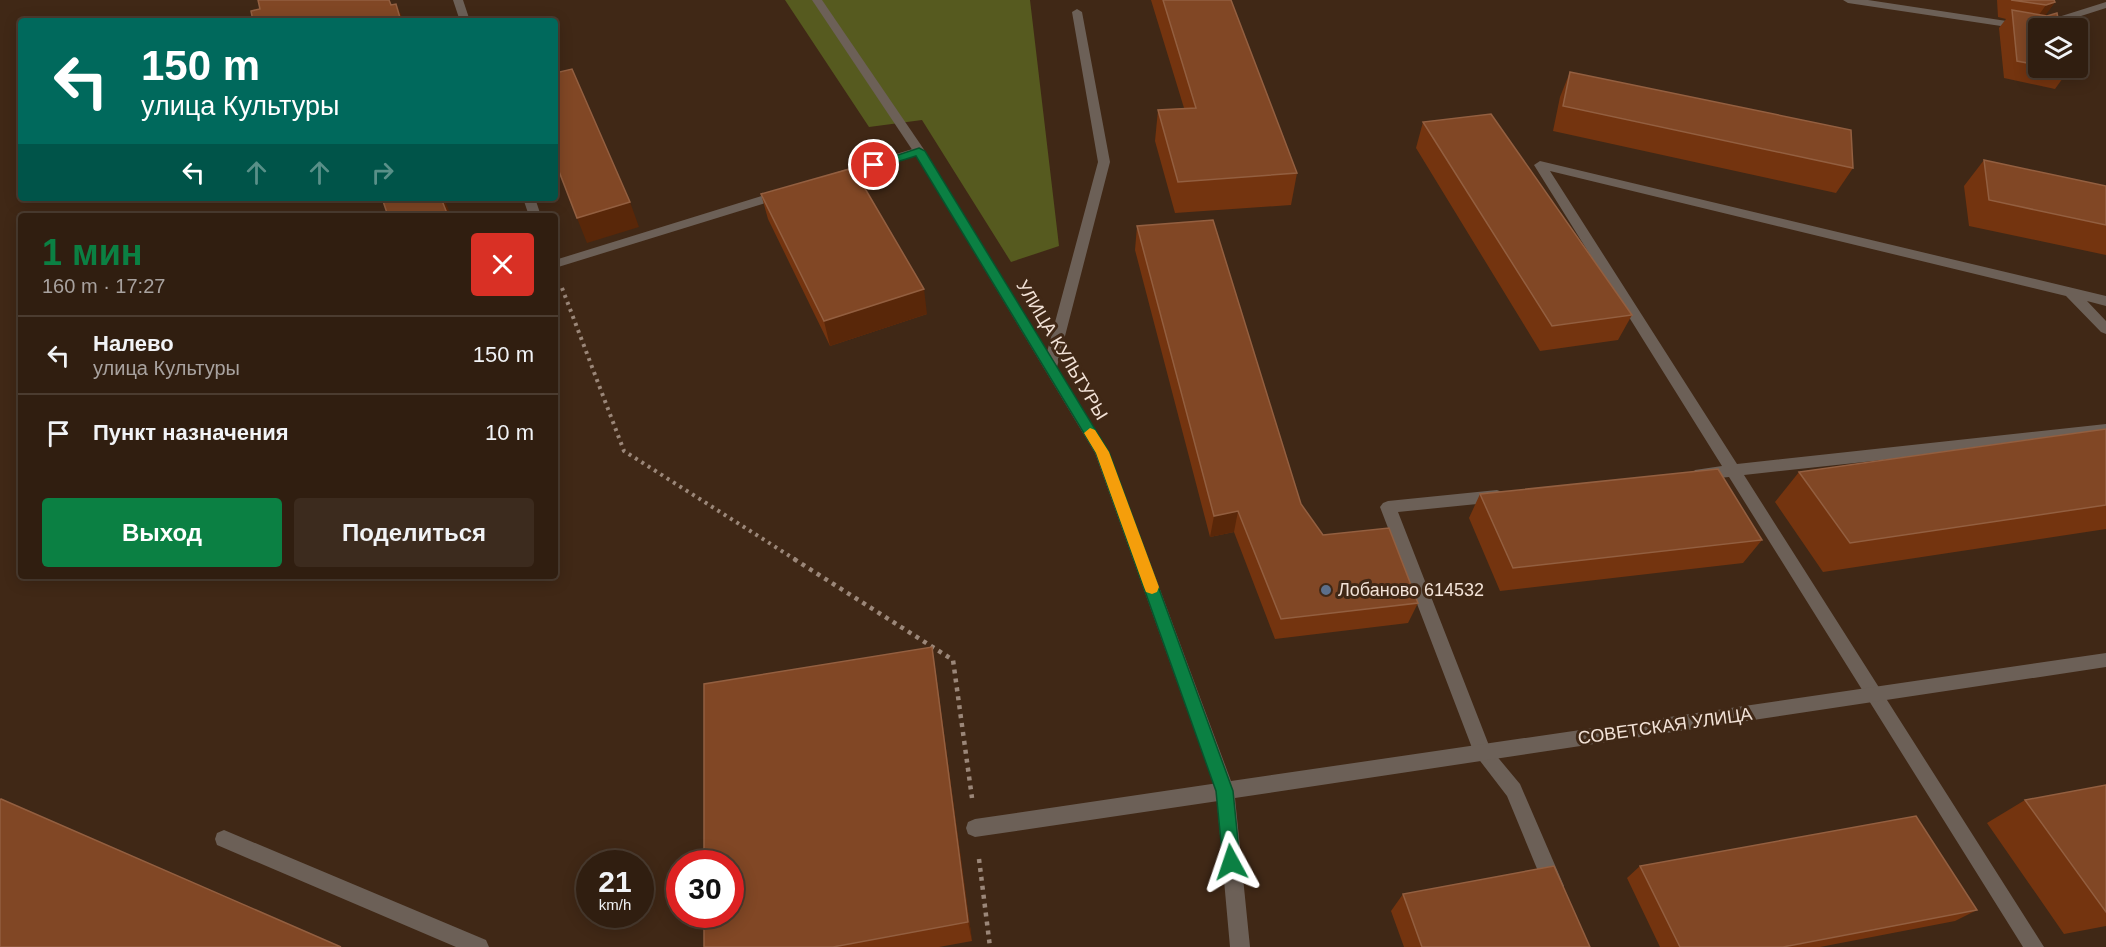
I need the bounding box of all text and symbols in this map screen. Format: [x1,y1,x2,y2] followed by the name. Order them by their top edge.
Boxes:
[2028,18,2088,78] map controls
[2028,18,2088,78] button: layers
[42,42,120,120] icon: left
[141,42,260,89] text: 150 m
[141,91,339,121] text: улица Культуры
[848,139,899,190] pin
[857,148,890,181] icon: arrive
[177,156,210,189] icon: left
[240,156,273,189] icon: ahead
[303,156,336,189] icon: ahead
[366,156,399,189] icon: right
[42,232,143,273] text: 1 мин
[471,233,534,296] button: close
[42,275,165,297] text: 160 m · 17:27
[1012,276,1112,424] street label: УЛИЦА КУЛЬТУРЫ
[93,331,174,356] text: Налево
[42,339,75,372] icon: left
[473,342,534,367] text: 150 m
[93,357,240,379] text: улица Культуры
[42,417,75,450] icon: arrive
[93,420,289,445] text: Пункт назначения
[485,420,534,445] text: 10 m
[42,498,282,567] button: Выход
[294,498,534,567] button: Поделиться
[1338,580,1484,600] place label: Лобаново 614532
[1319,583,1333,597] marker: Лобаново 614532
[1576,704,1754,748] street label: СОВЕТСКАЯ УЛИЦА
[1199,830,1263,894] position arrow
[666,850,744,928] speed limit sign: 30
[598,865,632,898] text: 21
[599,896,631,913] text: km/h

